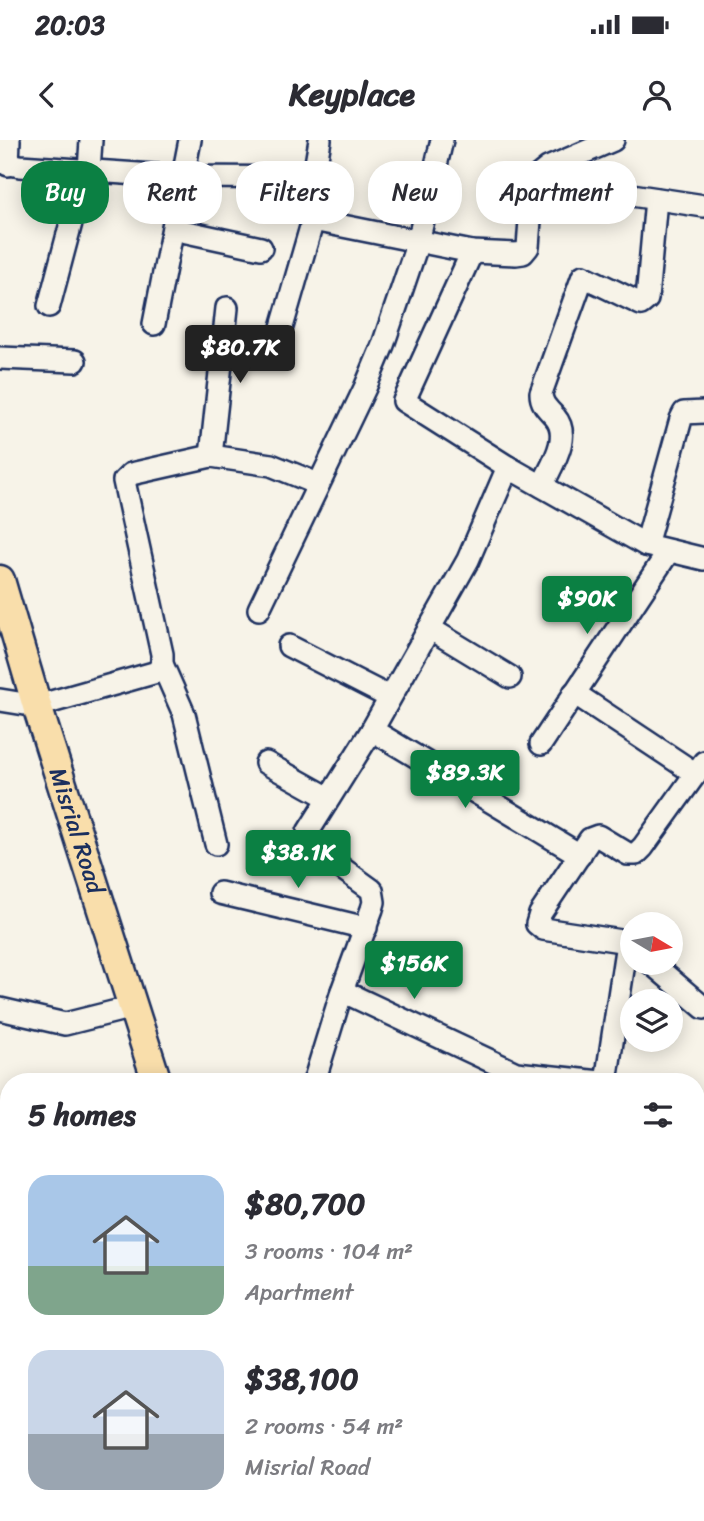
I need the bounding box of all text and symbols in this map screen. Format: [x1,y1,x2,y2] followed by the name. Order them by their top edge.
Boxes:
[35,2,105,48] text: 20:03
[289,66,415,123] text: Keyplace
[28,76,66,114] icon: back
[638,76,676,114] icon: person
[21,161,109,224] chip: Buy
[123,161,222,224] chip: Rent
[236,161,354,224] chip: Filters
[368,161,462,224] chip: New
[476,161,637,224] chip: Apartment
[183,326,297,385] pin: $80.7K
[201,327,279,368] text: $80.7K
[546,576,628,636] pin: $90K
[558,578,616,619] text: $90K
[408,750,522,810] pin: $89.3K
[426,752,504,793] text: $89.3K
[37,762,117,901] street label: Misrial Road
[241,830,355,890] pin: $38.1K
[262,832,334,873] text: $38.1K
[620,912,682,975] north arrow
[620,912,683,1052] map controls
[365,942,463,1001] pin: $156K
[381,943,447,984] text: $156K
[620,989,683,1052] button: layers
[28,1088,136,1142] text: 5 homes
[639,1096,677,1134] icon: filters
[245,1177,365,1231] text: $80,700
[84,1203,168,1287] icon: home
[245,1231,413,1272] text: 3 rooms · 104 m²
[245,1272,354,1313] text: Apartment
[245,1352,359,1406] text: $38,100
[84,1378,168,1462] icon: home
[245,1406,403,1447] text: 2 rooms · 54 m²
[245,1447,370,1488] text: Misrial Road

